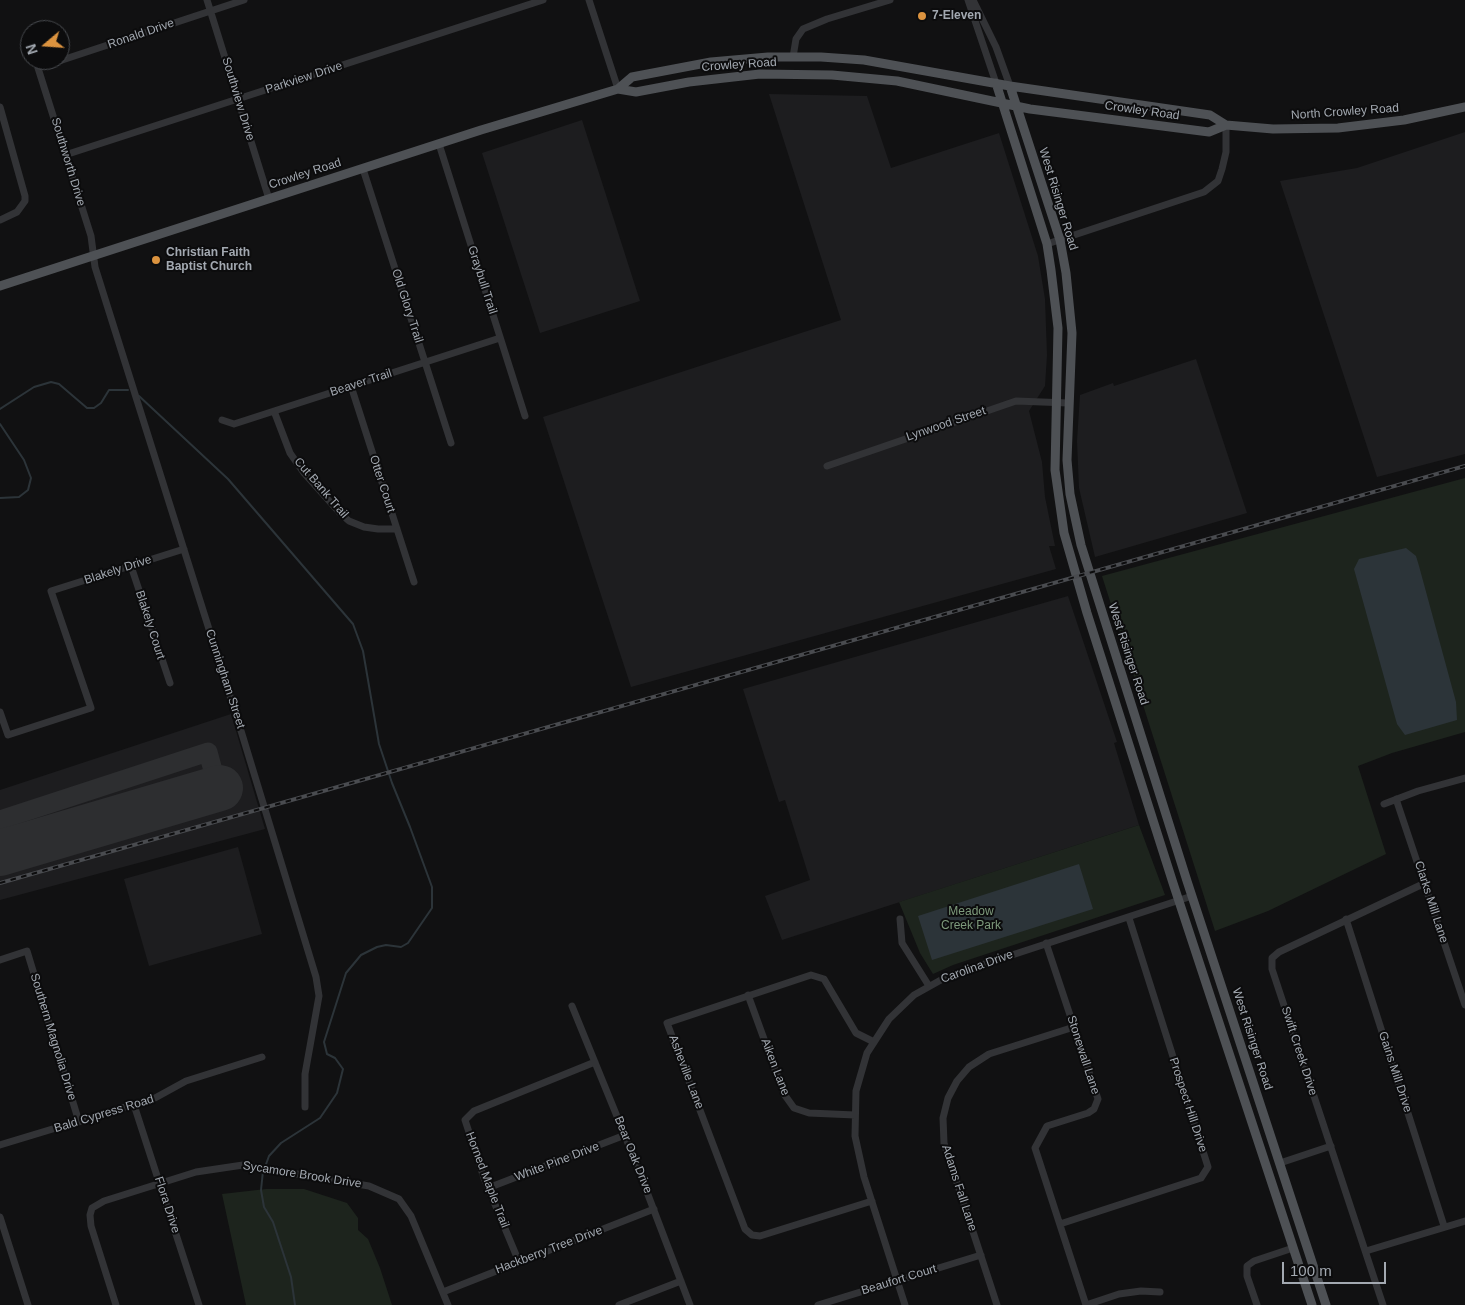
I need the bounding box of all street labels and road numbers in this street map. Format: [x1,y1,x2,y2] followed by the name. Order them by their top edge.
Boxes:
[106,16,176,52] street label: Ronald Drive
[218,55,258,143] street label: Southview Drive
[701,55,777,75] street label: Crowley Road
[264,59,344,97] street label: Parkview Drive
[1104,99,1180,123] street label: Crowley Road
[1291,101,1399,123] street label: North Crowley Road
[48,116,88,208] street label: Southworth Drive
[1036,146,1080,252] street label: West Risinger Road
[267,156,343,192] street label: Crowley Road
[464,244,500,316] street label: Graybull Trail
[388,267,426,345] street label: Old Glory Trail
[328,366,394,400] street label: Beaver Trail
[904,404,988,444] street label: Lynwood Street
[366,454,398,514] street label: Otter Court
[291,455,351,521] street label: Cut Bank Trail
[82,552,154,588] street label: Blakely Drive
[132,589,168,661] street label: Blakely Court
[1105,601,1151,707] street label: West Risinger Road
[202,628,248,730] street label: Cunningham Street
[1411,859,1451,945] street label: Clarks Mill Lane
[939,947,1015,987] street label: Carolina Drive
[27,972,79,1102] street label: Southern Magnolia Drive
[1229,986,1275,1092] street label: West Risinger Road
[1278,1005,1320,1097] street label: Swift Creek Drive
[1063,1014,1103,1096] street label: Stonewall Lane
[1375,1030,1415,1114] street label: Gains Mill Drive
[665,1033,707,1111] street label: Asheville Lane
[758,1036,792,1098] street label: Aiken Lane
[1166,1056,1210,1154] street label: Prospect Hill Drive
[52,1092,156,1136] street label: Bald Cypress Road
[611,1114,655,1196] street label: Bear Oak Drive
[462,1130,512,1230] street label: Horned Maple Trail
[513,1139,601,1185] street label: White Pine Drive
[938,1143,980,1233] street label: Adams Fall Lane
[242,1158,362,1192] street label: Sycamore Brook Drive
[151,1175,183,1235] street label: Flora Drive
[493,1223,605,1277] street label: Hackberry Tree Drive
[860,1262,938,1298] street label: Beaufort Court

